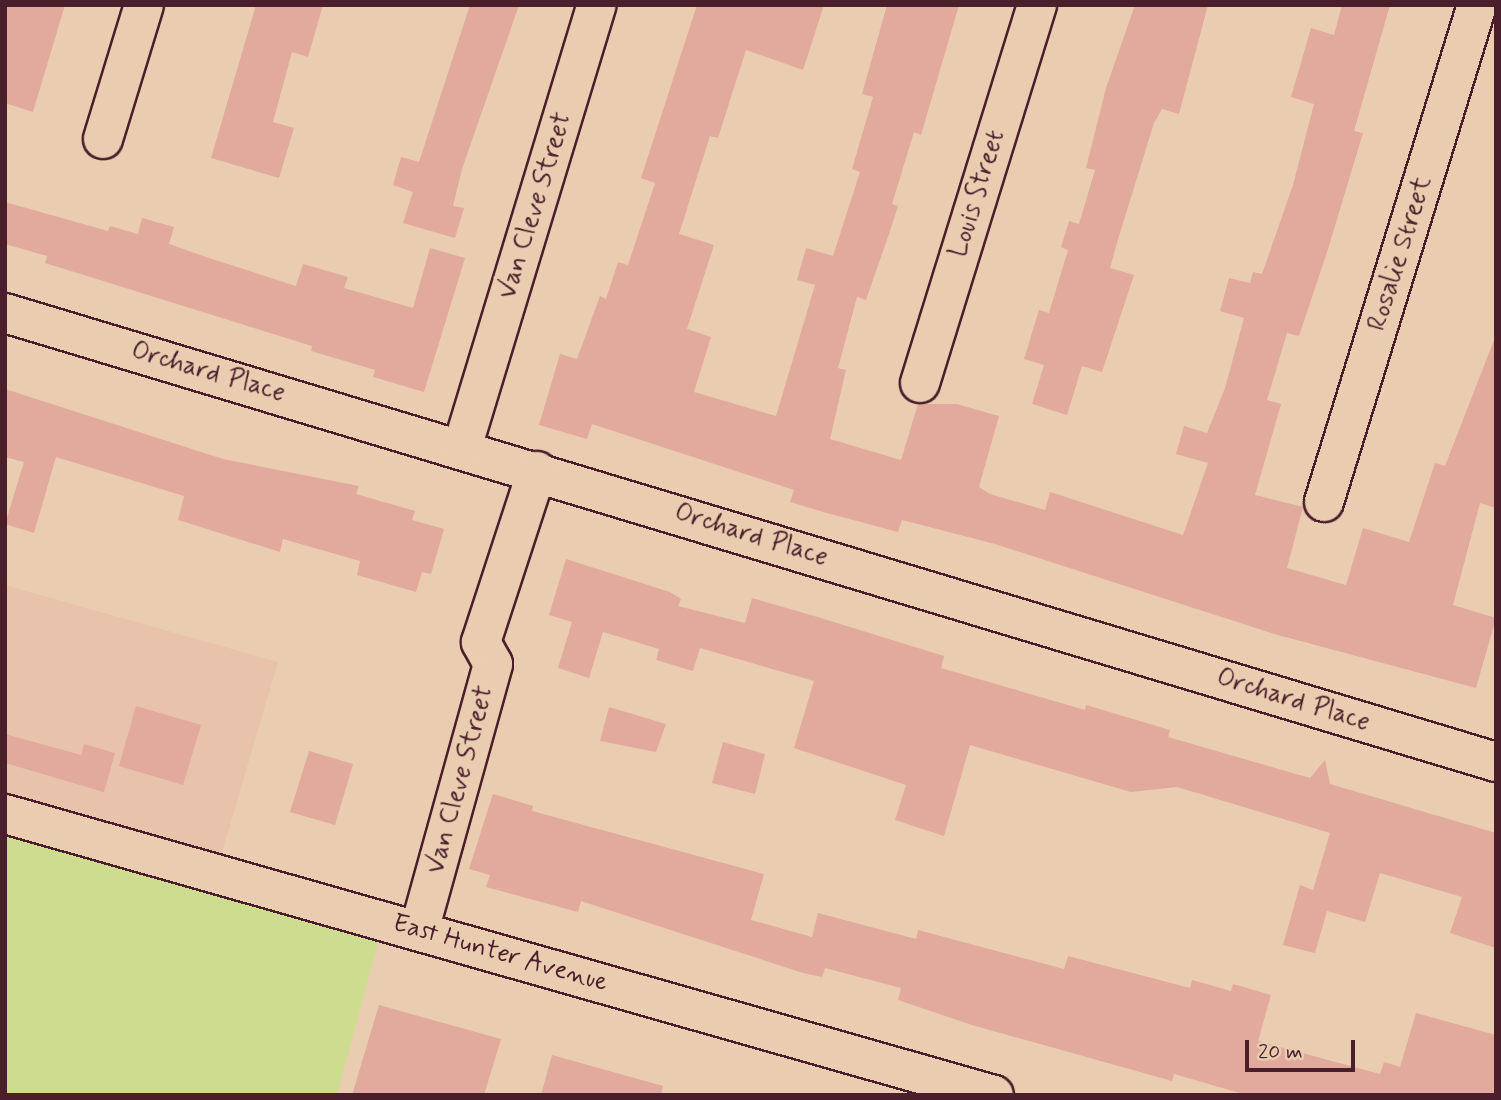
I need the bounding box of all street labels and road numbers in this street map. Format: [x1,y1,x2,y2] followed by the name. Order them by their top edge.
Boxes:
[493,109,579,303] street label: Van Cleve Street
[943,124,1013,264] street label: Louis Street
[1363,173,1439,335] street label: Rosalie Street
[129,337,287,409] street label: Orchard Place
[672,498,830,574] street label: Orchard Place
[1214,663,1372,739] street label: Orchard Place
[421,683,501,877] street label: Van Cleve Street
[390,909,610,999] street label: East Hunter Avenue

